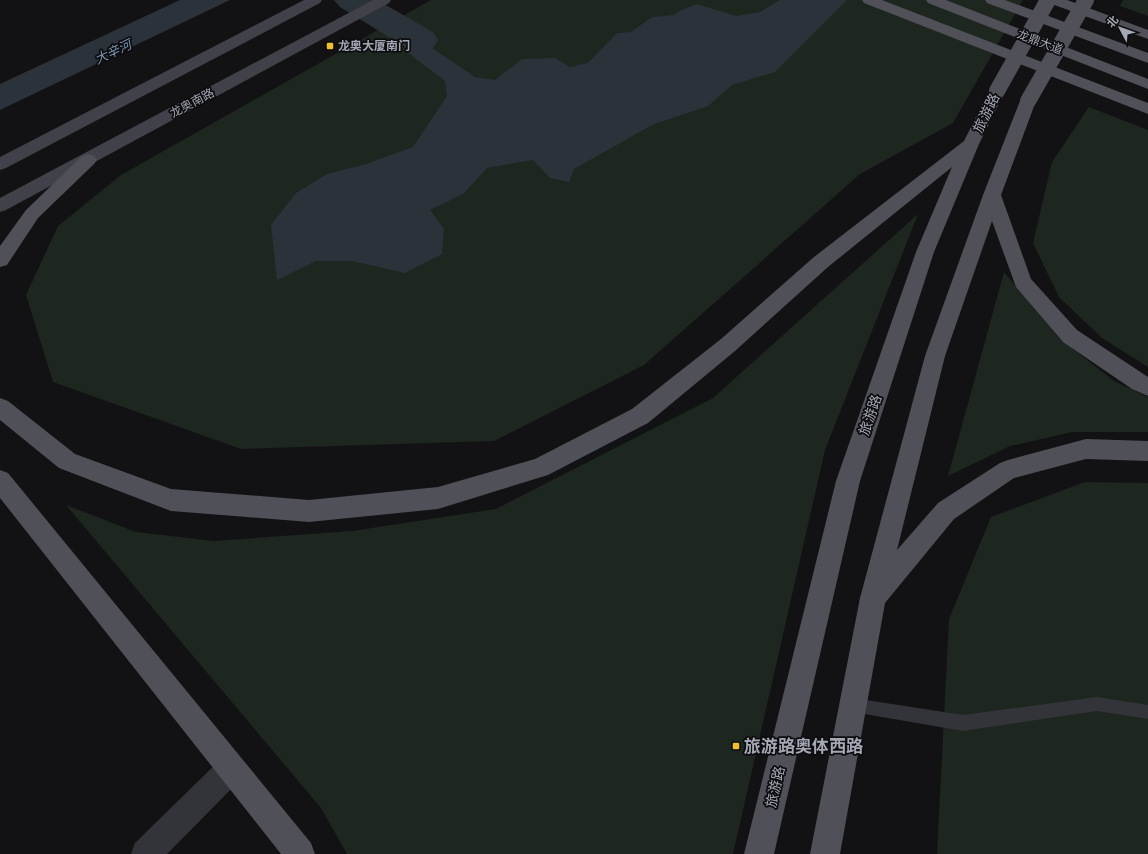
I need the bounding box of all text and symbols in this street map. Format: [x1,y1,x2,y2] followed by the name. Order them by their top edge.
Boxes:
[1100,8,1140,48] north arrow
[1103,12,1122,31] text: 北
[1014,25,1066,59] street label: 龙鼎大道
[91,34,137,69] water label: 大辛河
[338,37,410,55] place label: 龙奥大厦南门
[325,41,335,51] marker: 龙奥大厦南门
[167,84,217,122] street label: 龙奥南路
[968,90,1004,136] street label: 旅游路
[854,392,886,438] street label: 旅游路
[744,734,864,758] place label: 旅游路奥体西路
[731,741,741,751] marker: 旅游路奥体西路
[761,764,789,810] street label: 旅游路

